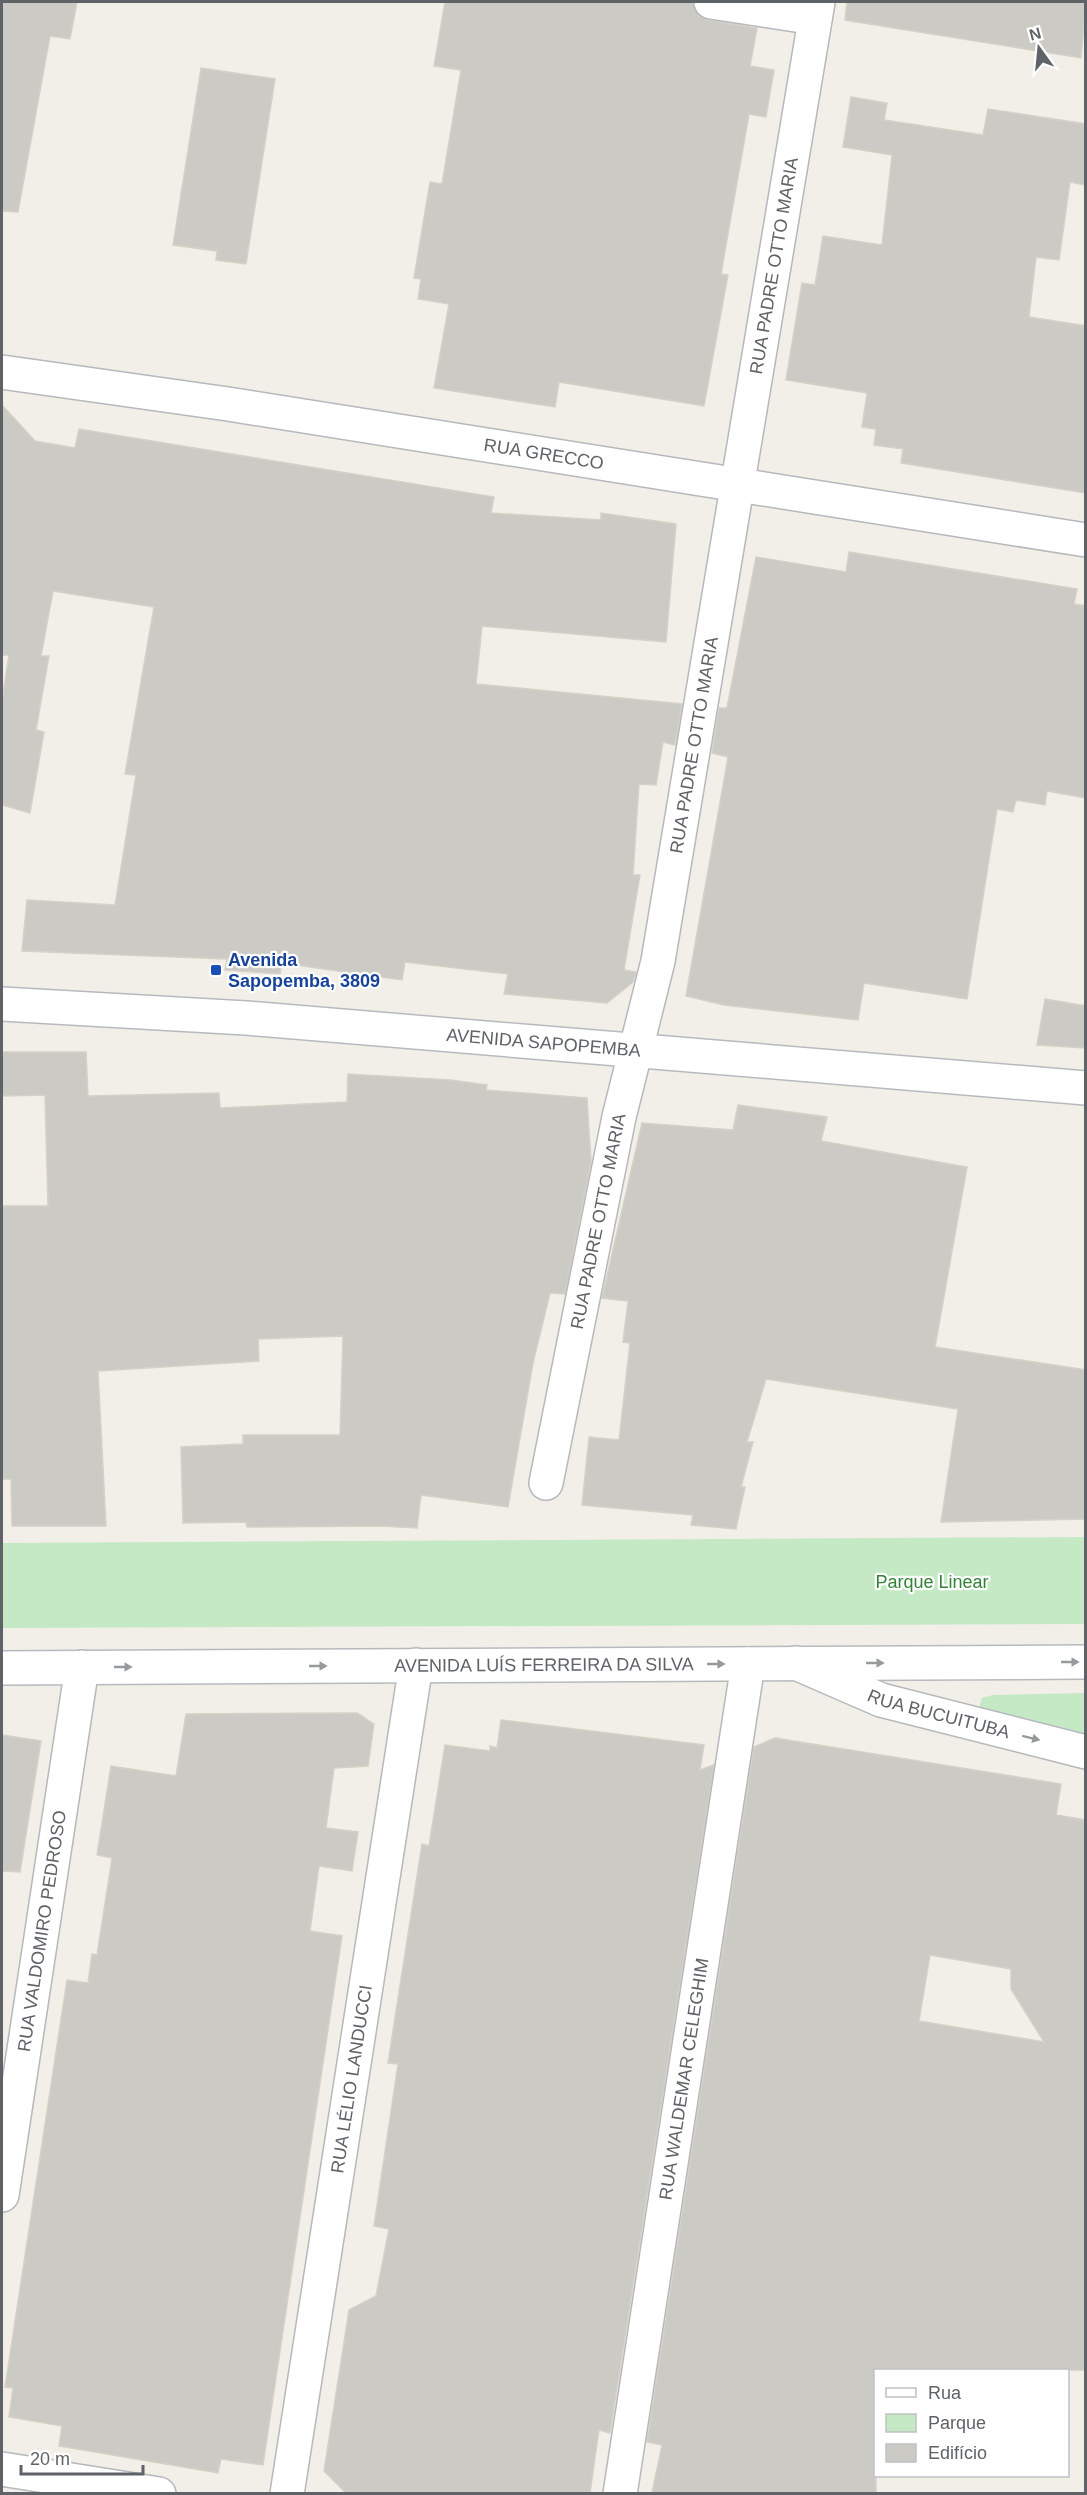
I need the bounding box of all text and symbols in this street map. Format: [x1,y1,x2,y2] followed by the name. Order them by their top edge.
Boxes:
[1009,18,1069,78] north arrow
[1027,24,1043,44] text: N
[746,156,802,376] street label: RUA PADRE OTTO MARIA
[482,435,605,473] street label: RUA GRECCO
[666,635,722,855] street label: RUA PADRE OTTO MARIA
[228,950,380,991] place label: Avenida Sapopemba, 3809
[209,963,223,977] marker: Avenida Sapopemba, 3809
[446,1025,641,1061] street label: AVENIDA SAPOPEMBA
[567,1112,630,1331] street label: RUA PADRE OTTO MARIA
[875,1572,989,1592] park label: Parque Linear
[394,1654,694,1676] street label: AVENIDA LUÍS FERREIRA DA SILVA
[1061,1657,1080,1667] one-way arrow
[866,1658,885,1668] one-way arrow
[706,1659,725,1669] one-way arrow
[308,1661,327,1671] one-way arrow
[113,1662,132,1672] one-way arrow
[864,1685,1012,1742] street label: RUA BUCUITUBA
[1022,1734,1040,1744] one-way arrow
[14,1809,70,2053] street label: RUA VALDOMIRO PEDROSO
[655,1957,713,2201] street label: RUA WALDEMAR CELEGHIM
[327,1984,376,2174] street label: RUA LÉLIO LANDUCCI
[874,2369,1069,2477] legend
[928,2383,962,2403] text: Rua
[928,2413,986,2433] text: Parque
[21,2438,142,2476] scale bar
[928,2443,987,2463] text: Edifício
[30,2449,70,2469] text: 20 m

